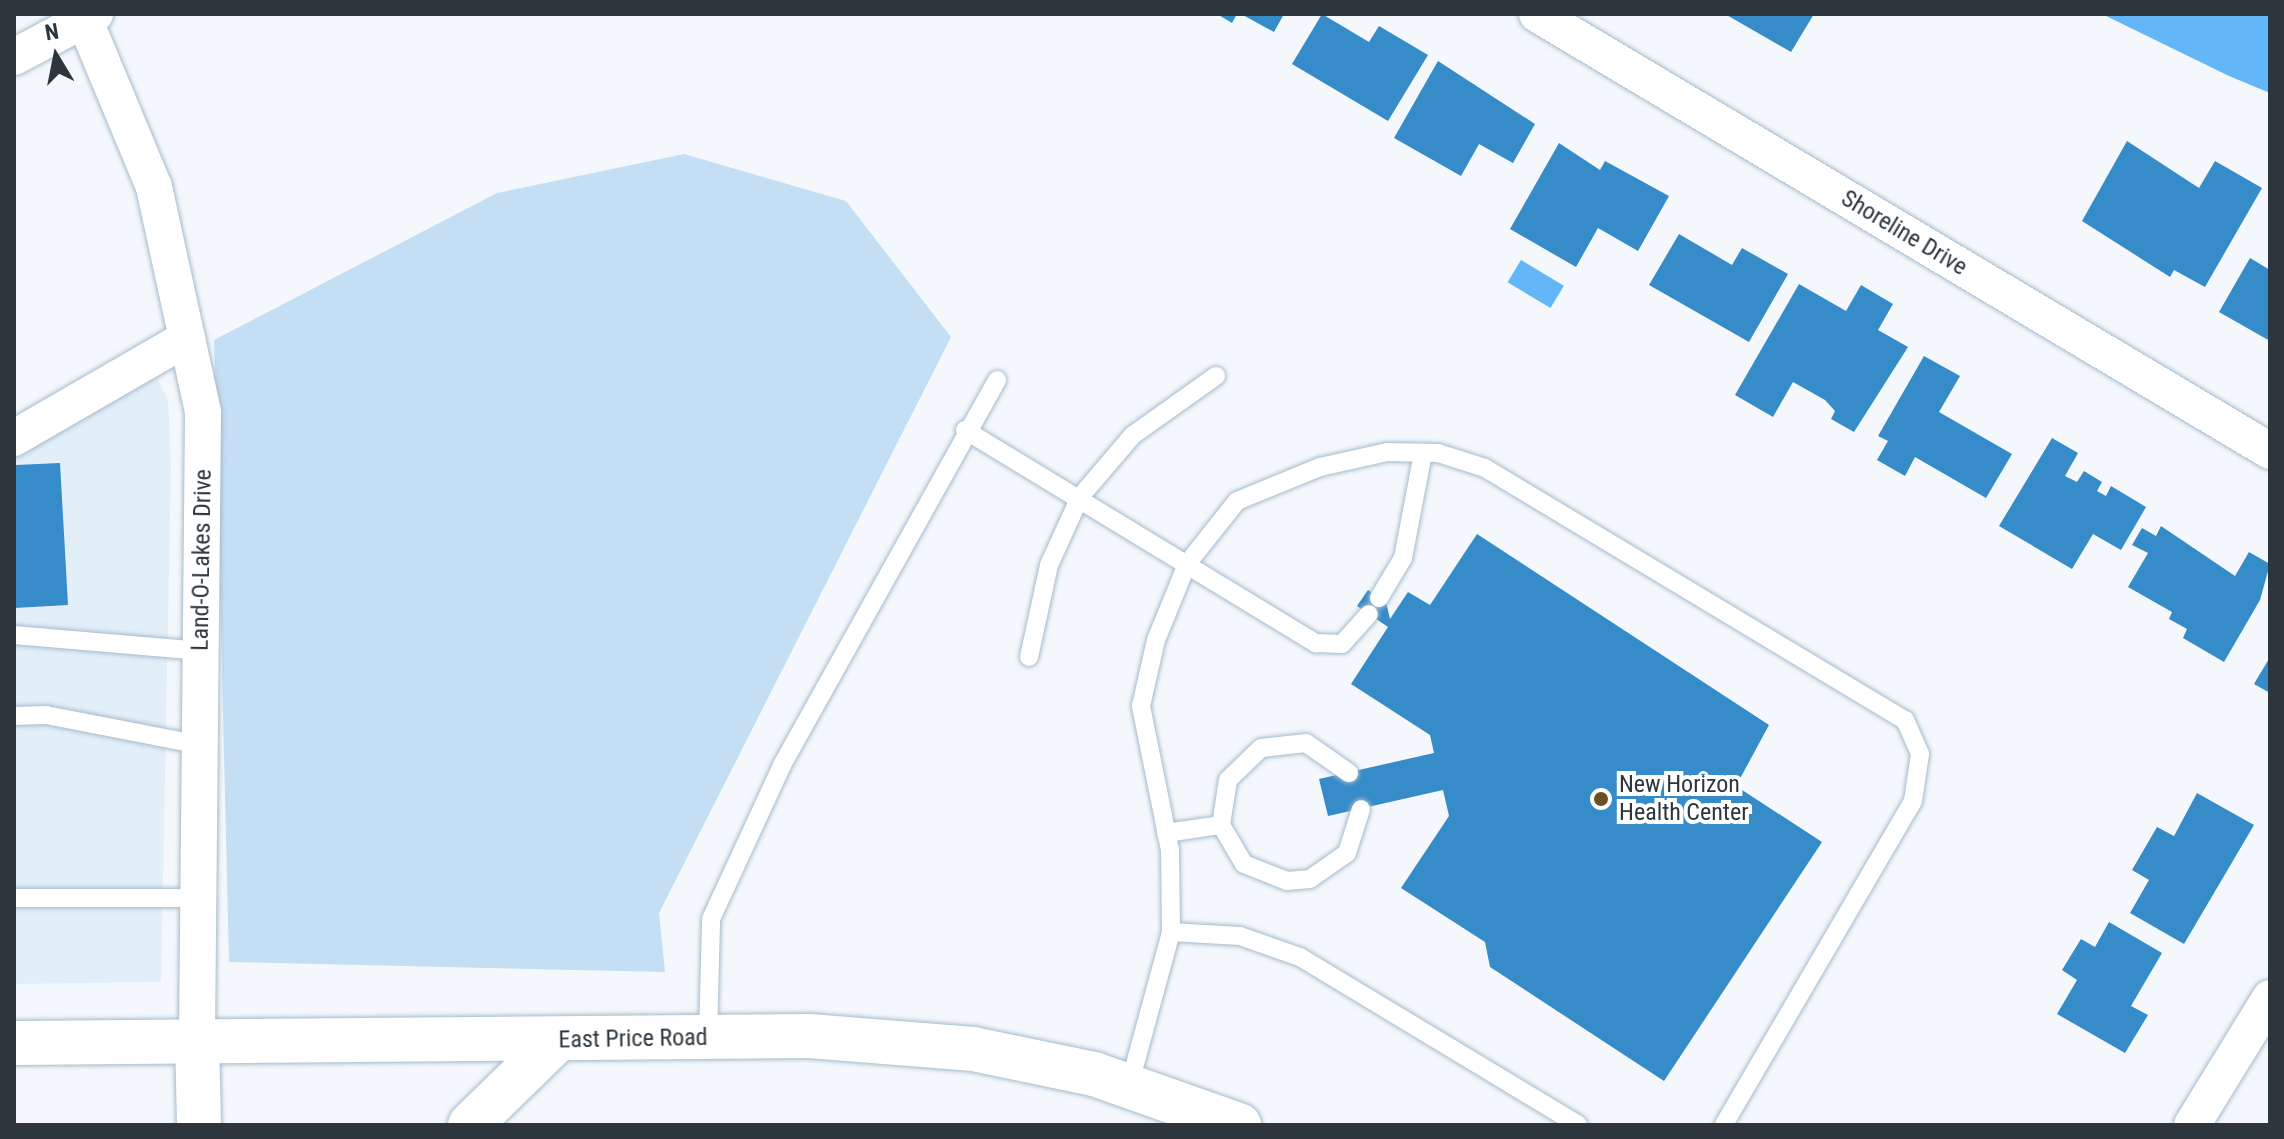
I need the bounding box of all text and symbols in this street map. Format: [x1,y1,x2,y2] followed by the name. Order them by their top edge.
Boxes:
[16,16,96,96] north arrow
[43,18,61,45] text: N
[1836,184,1972,282] street label: Shoreline Drive
[186,469,218,651] street label: Land-O-Lakes Drive
[1619,771,1748,827] place label: New Horizon Health Center
[1590,788,1612,810] marker: New Horizon Health Center
[558,1023,708,1055] street label: East Price Road

